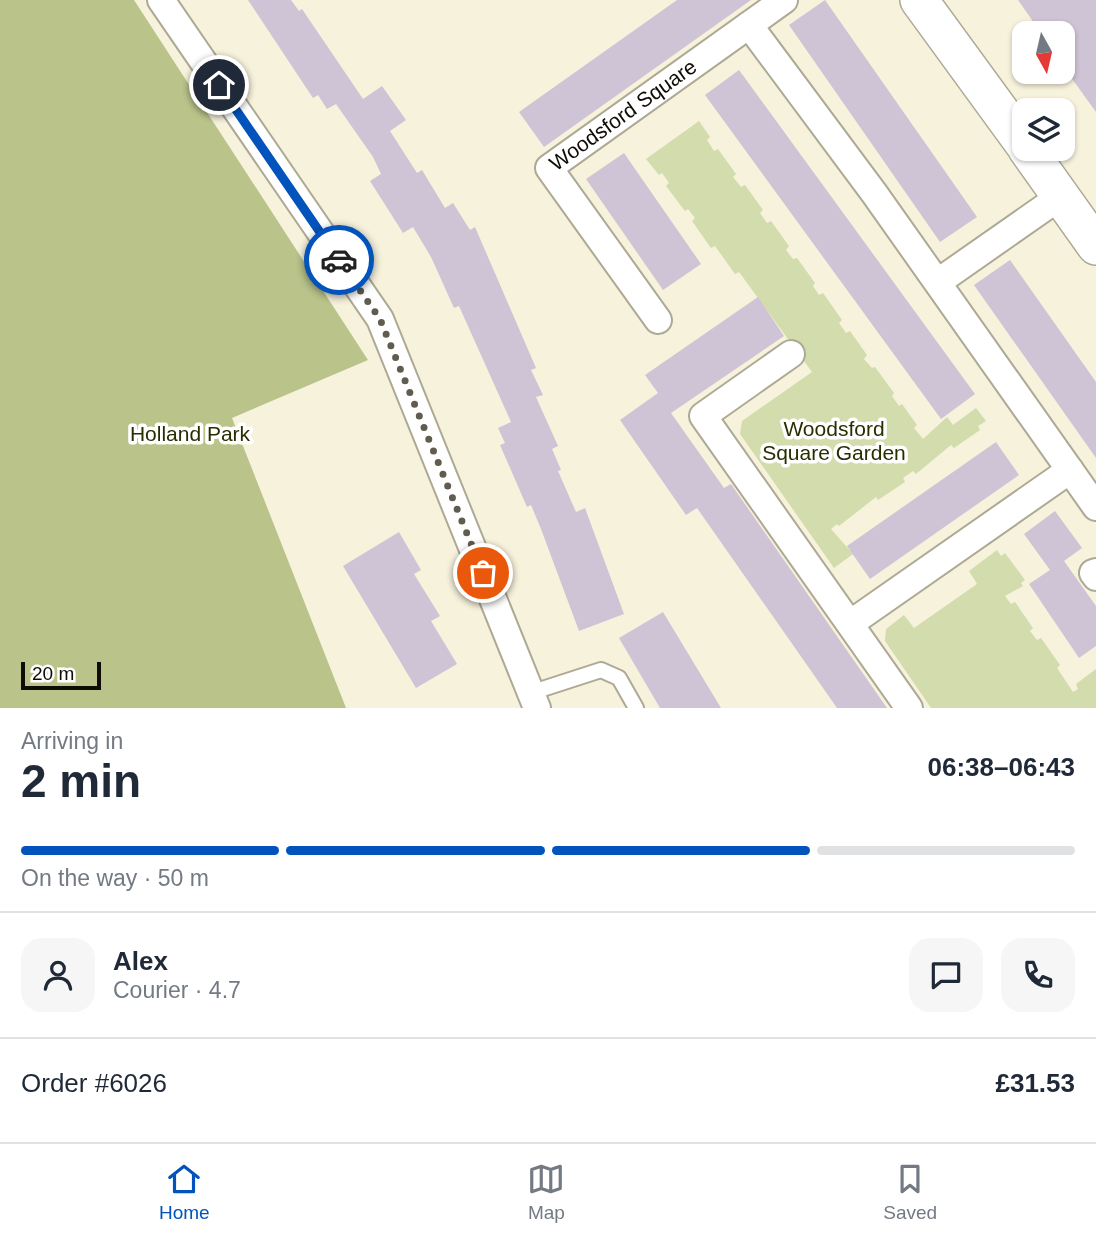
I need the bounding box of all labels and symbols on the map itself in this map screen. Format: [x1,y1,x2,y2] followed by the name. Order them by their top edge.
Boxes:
[1012,21,1074,84] north arrow
[545,54,701,175] street label: Woodsford Square
[189,55,249,115] pin
[304,225,374,295] courier
[762,417,906,464] park label: Woodsford Square Garden
[130,422,251,445] park label: Holland Park
[453,543,513,603] pin
[21,659,102,691] scale bar

